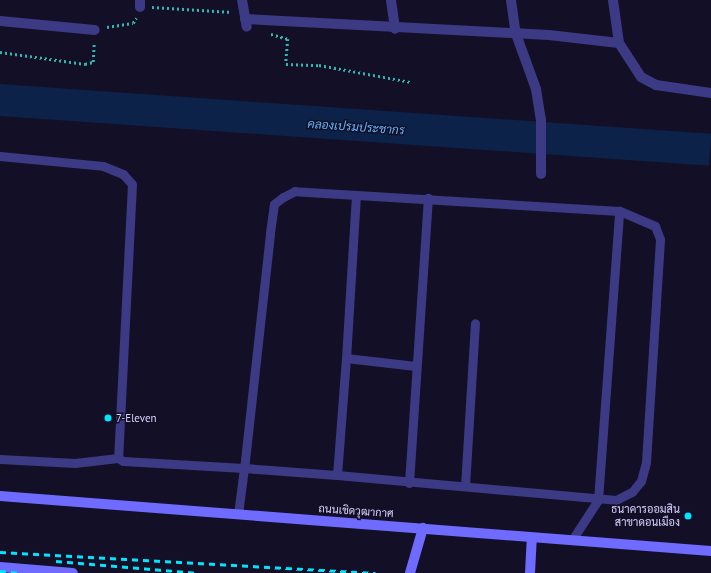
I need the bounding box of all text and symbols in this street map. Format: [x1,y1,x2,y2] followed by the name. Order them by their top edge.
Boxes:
[307,116,405,138] water label: คลองเปรมประชากร
[116,411,156,425] place label: 7-Eleven
[103,413,113,423] marker: 7-Eleven
[318,502,394,520] street label: ถนนเชิดวุฒากาศ
[611,503,680,529] place label: ธนาคารออมสิน สาขาดอนเมือง
[683,511,693,521] marker: ธนาคารออมสิน สาขาดอนเมือง

